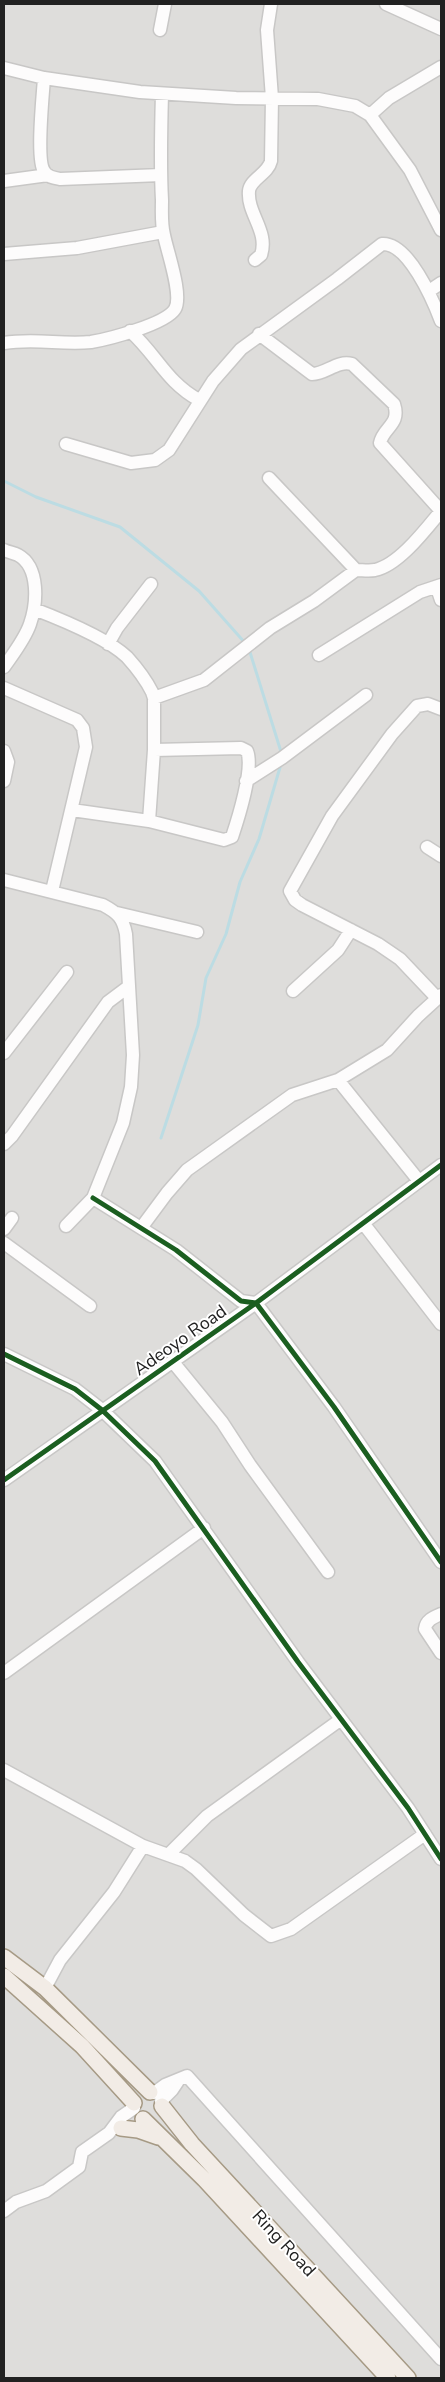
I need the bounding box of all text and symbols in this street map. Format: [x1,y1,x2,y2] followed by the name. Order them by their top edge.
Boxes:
[129,1299,231,1381] street label: Adeoyo Road
[247,2204,321,2282] street label: Ring Road

